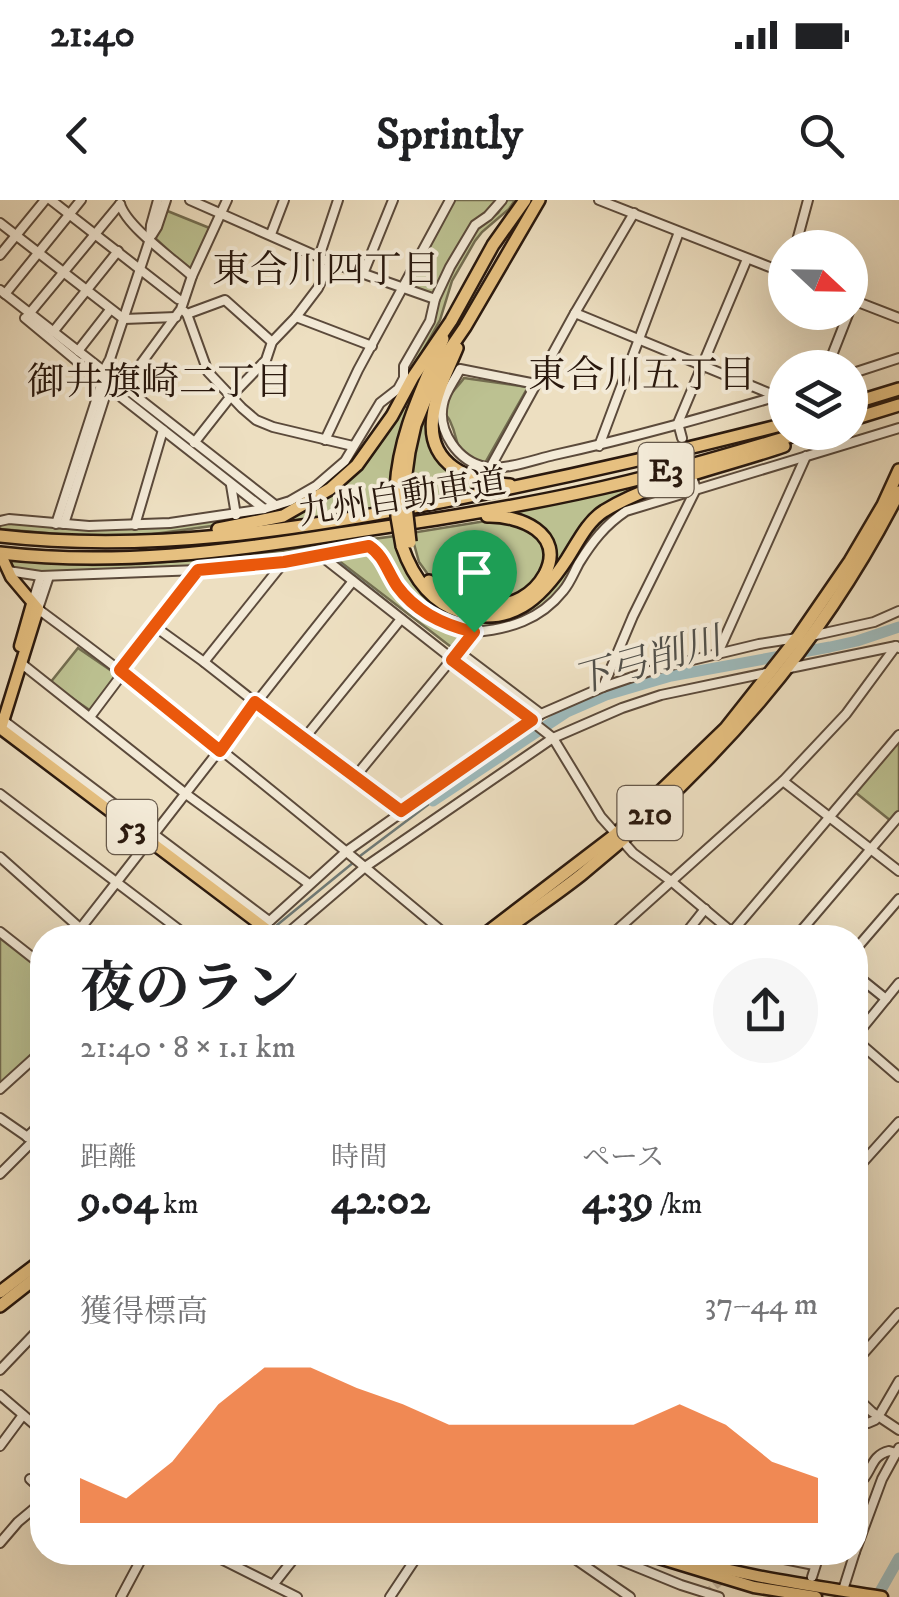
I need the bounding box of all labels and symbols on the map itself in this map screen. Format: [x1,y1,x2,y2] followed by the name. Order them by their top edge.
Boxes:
[768,230,868,330] north arrow
[212,247,440,295] district label: 東合川四丁目
[528,352,756,400] district label: 東合川五丁目
[27,359,293,407] district label: 御井旗崎二丁目
[638,443,694,497] road number: E3
[295,460,509,536] street label: 九州自動車道
[432,530,517,633] pin
[568,617,731,706] water label: 下弓削川
[618,786,682,840] road number: 210
[107,800,157,854] road number: 53

